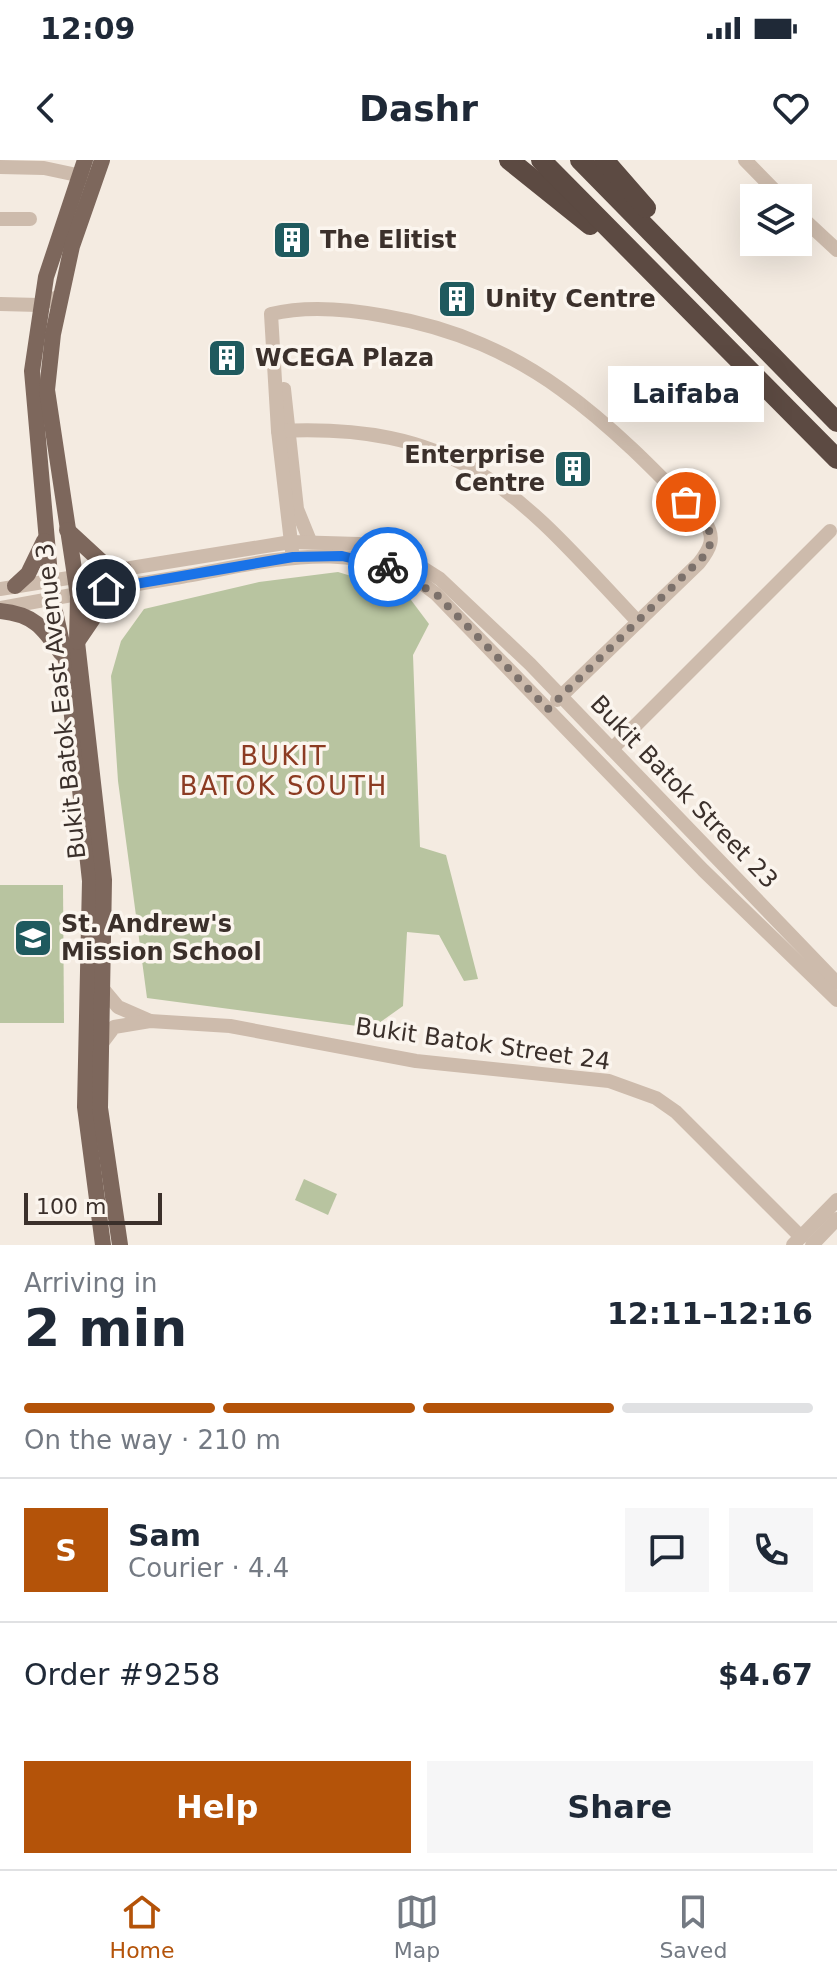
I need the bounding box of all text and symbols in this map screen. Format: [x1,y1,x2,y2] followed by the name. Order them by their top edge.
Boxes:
[40,11,136,46] text: 12:09
[24,86,68,130] icon: back
[769,86,813,130] icon: heart
[359,88,478,129] text: Dashr
[740,184,812,256] map controls
[740,184,812,256] button: layers
[271,219,313,261] building icon: The Elitist
[320,226,456,254] place label: The Elitist
[436,278,478,320] building icon: Unity Centre
[485,285,656,313] place label: Unity Centre
[206,337,248,379] building icon: WCEGA Plaza
[255,344,434,372] place label: WCEGA Plaza
[608,366,764,422] callout: Laifaba
[632,379,740,409] text: Laifaba
[404,441,545,497] place label: Enterprise Centre
[552,448,594,490] building icon: Enterprise Centre
[652,468,720,536] pin
[664,480,708,524] icon: bag
[348,527,428,607] courier
[30,542,92,860] street label: Bukit Batok East Avenue 3
[366,545,410,589] icon: bike
[72,555,140,623] pin
[84,567,128,611] icon: home
[585,690,783,894] street label: Bukit Batok Street 23
[180,741,388,801] district label: BUKIT BATOK SOUTH
[61,910,262,966] place label: St. Andrew's Mission School
[12,917,54,959] school or university icon: St. Andrew's Mission School
[354,1012,612,1076] street label: Bukit Batok Street 24
[24,1189,162,1225] scale bar
[36,1194,106,1219] text: 100 m
[24,1268,158,1298] text: Arriving in
[607,1296,813,1331] text: 12:11–12:16
[24,1298,187,1358] text: 2 min
[24,1425,281,1455] text: On the way · 210 m
[625,1508,709,1592] button: chat
[729,1508,813,1592] button: phone
[128,1518,201,1553] text: Sam
[55,1533,77,1568] text: S
[128,1553,289,1583] text: Courier · 4.4
[24,1657,220,1692] text: Order #9258
[718,1657,813,1692] text: $4.67
[24,1761,411,1853] button: Help
[427,1761,813,1853] button: Share
[110,1890,175,1963] tab: Home
[394,1890,440,1963] tab: Map
[659,1890,727,1963] tab: Saved

